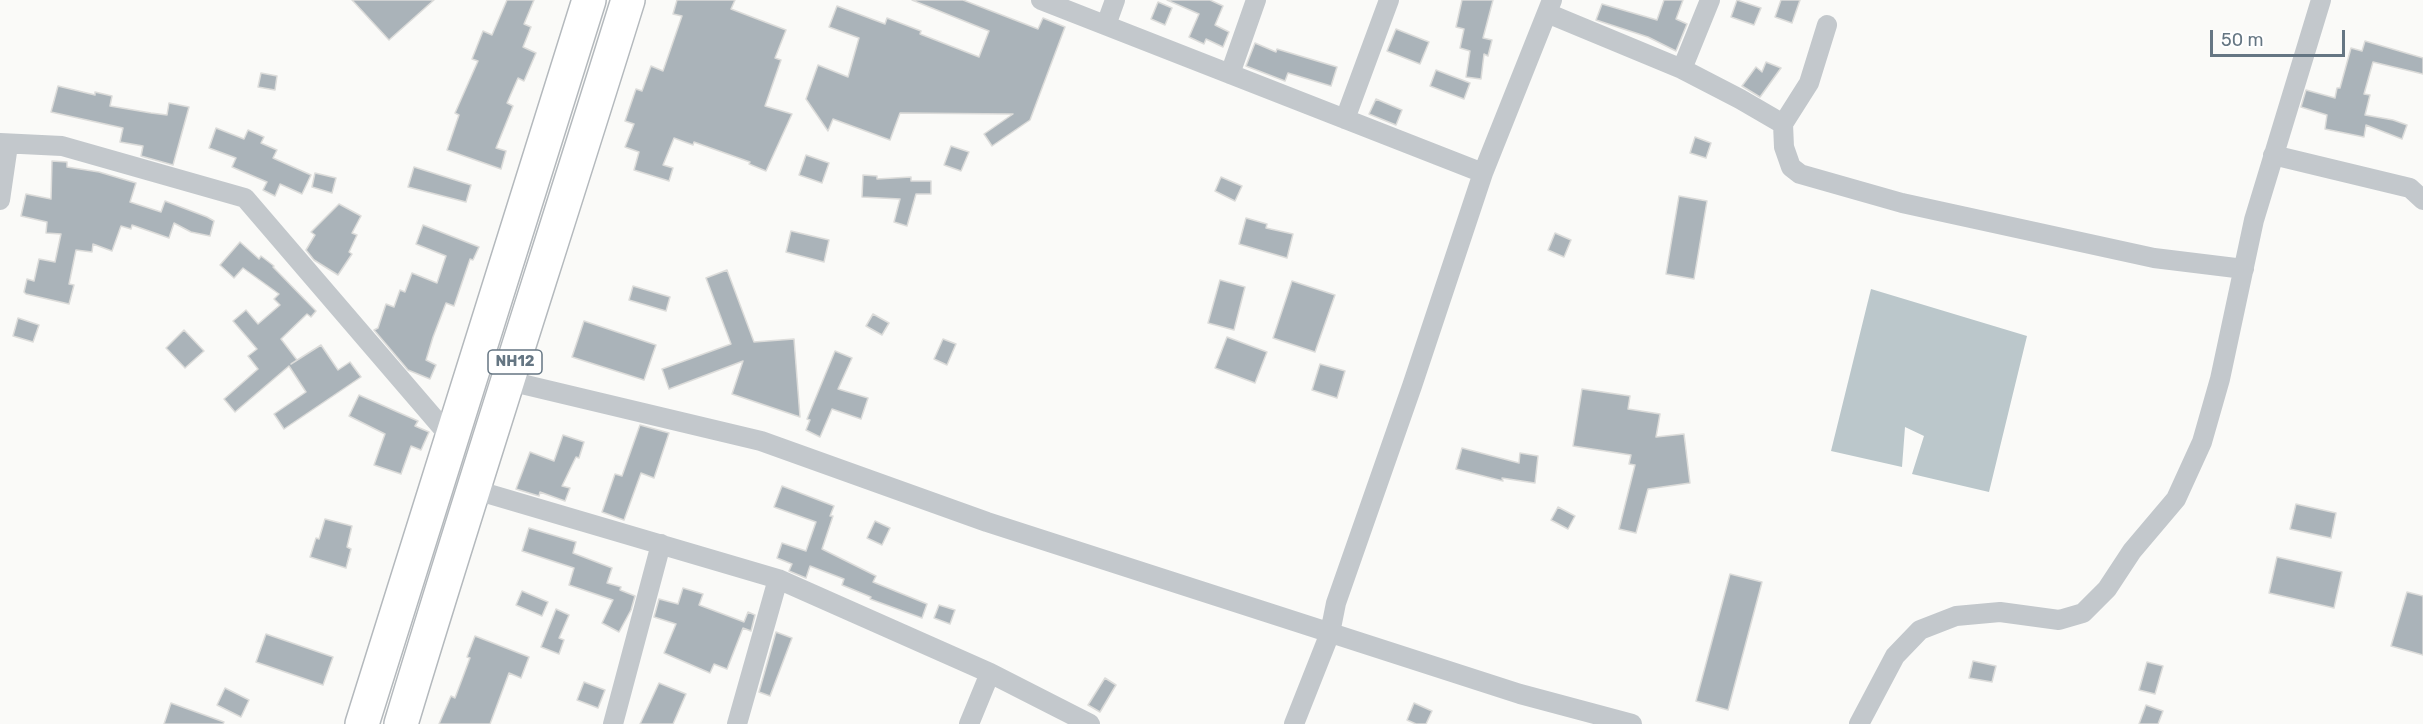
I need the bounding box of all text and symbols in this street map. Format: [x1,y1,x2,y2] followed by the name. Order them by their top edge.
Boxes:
[2213,18,2348,56] scale bar
[2221,29,2264,51] text: 50 m
[488,350,542,374] road number: NH12

